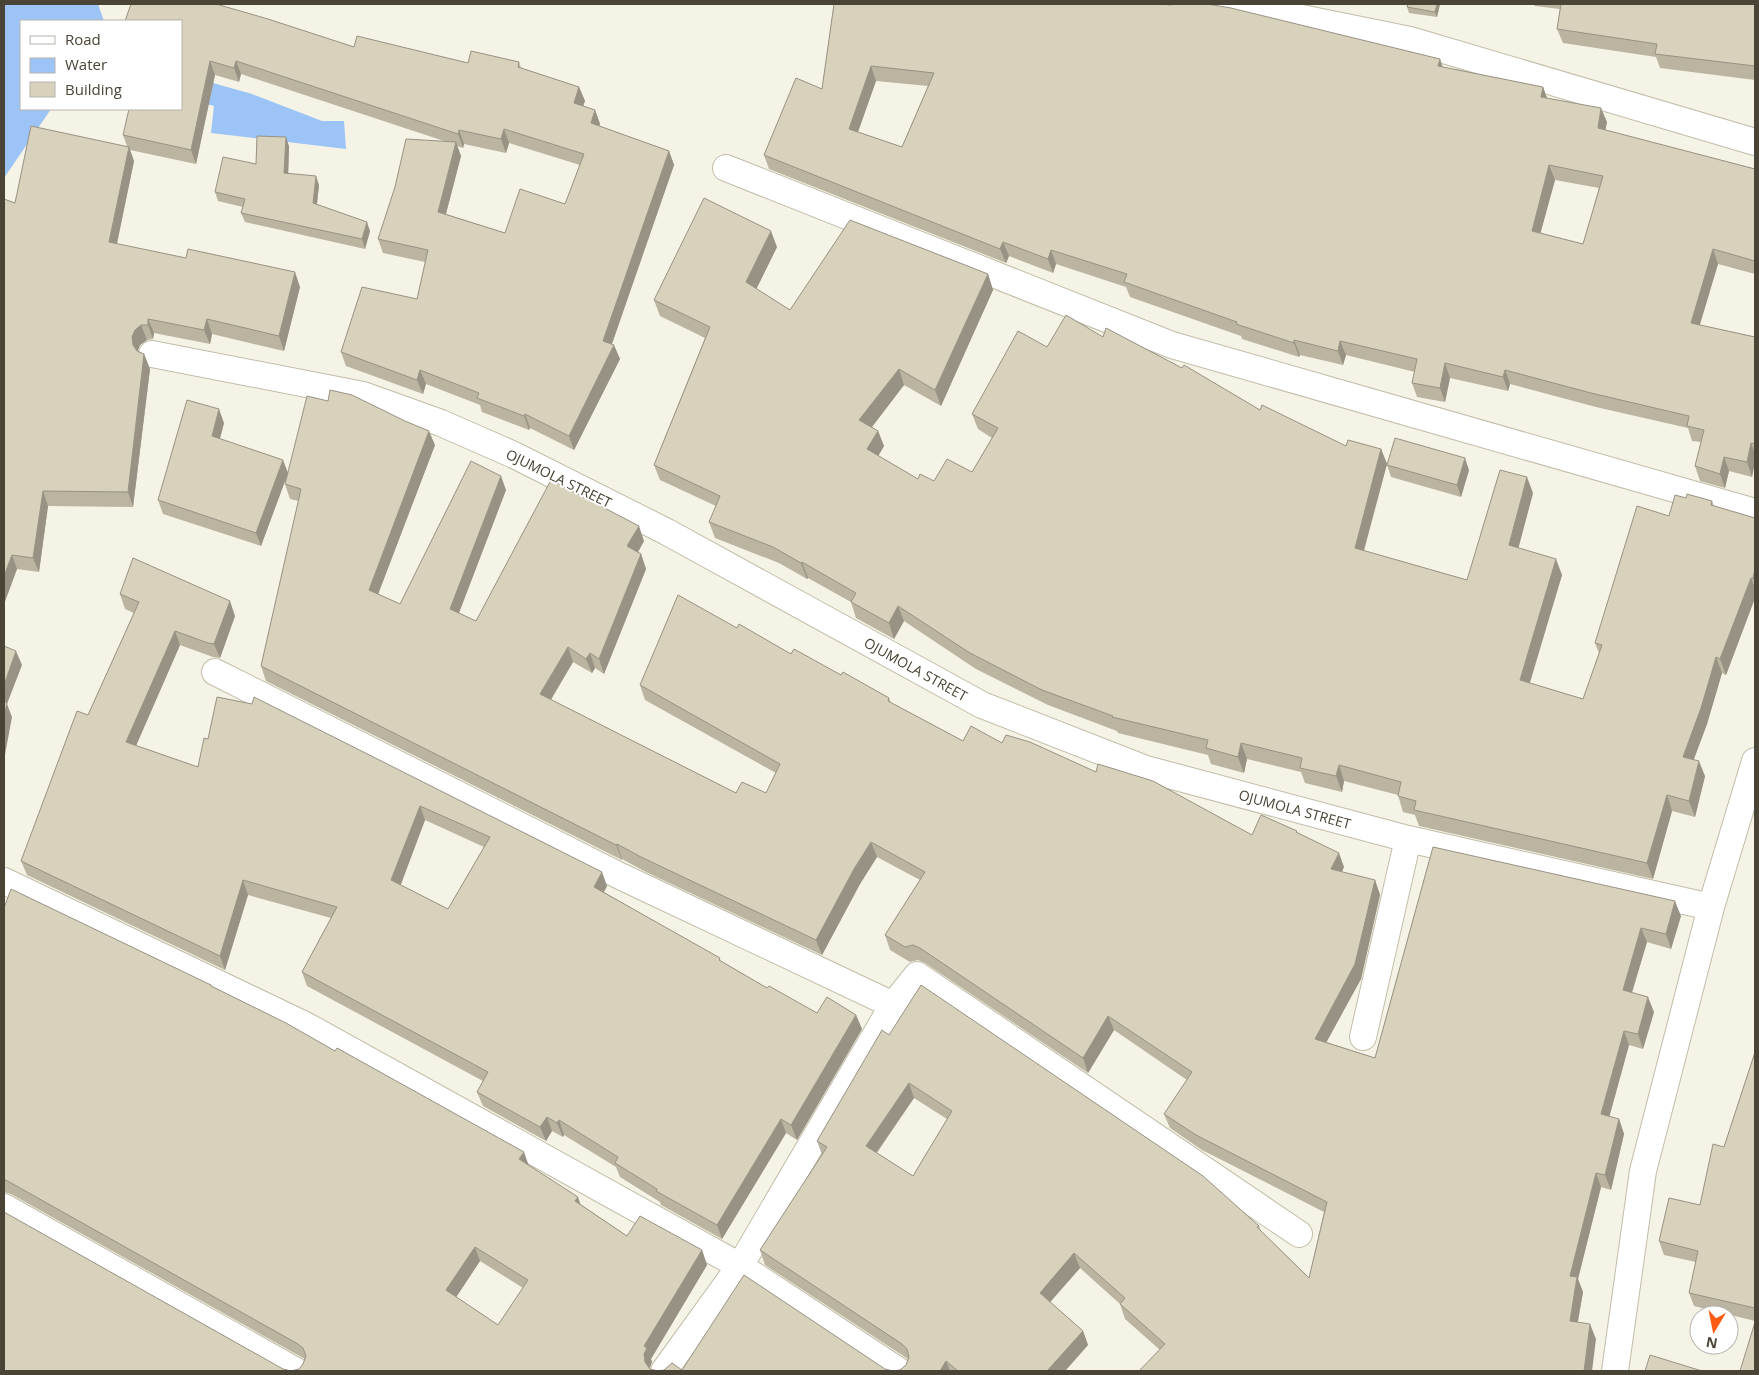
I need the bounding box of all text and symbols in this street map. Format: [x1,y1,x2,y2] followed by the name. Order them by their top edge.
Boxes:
[20,20,182,110] legend
[65,29,101,49] text: Road
[65,54,107,74] text: Water
[65,79,122,99] text: Building
[503,444,615,512] street label: OJUMOLA STREET
[861,633,971,705] street label: OJUMOLA STREET
[1237,785,1353,833] street label: OJUMOLA STREET
[1689,1305,1739,1355] north arrow
[1704,1333,1719,1354] text: N

